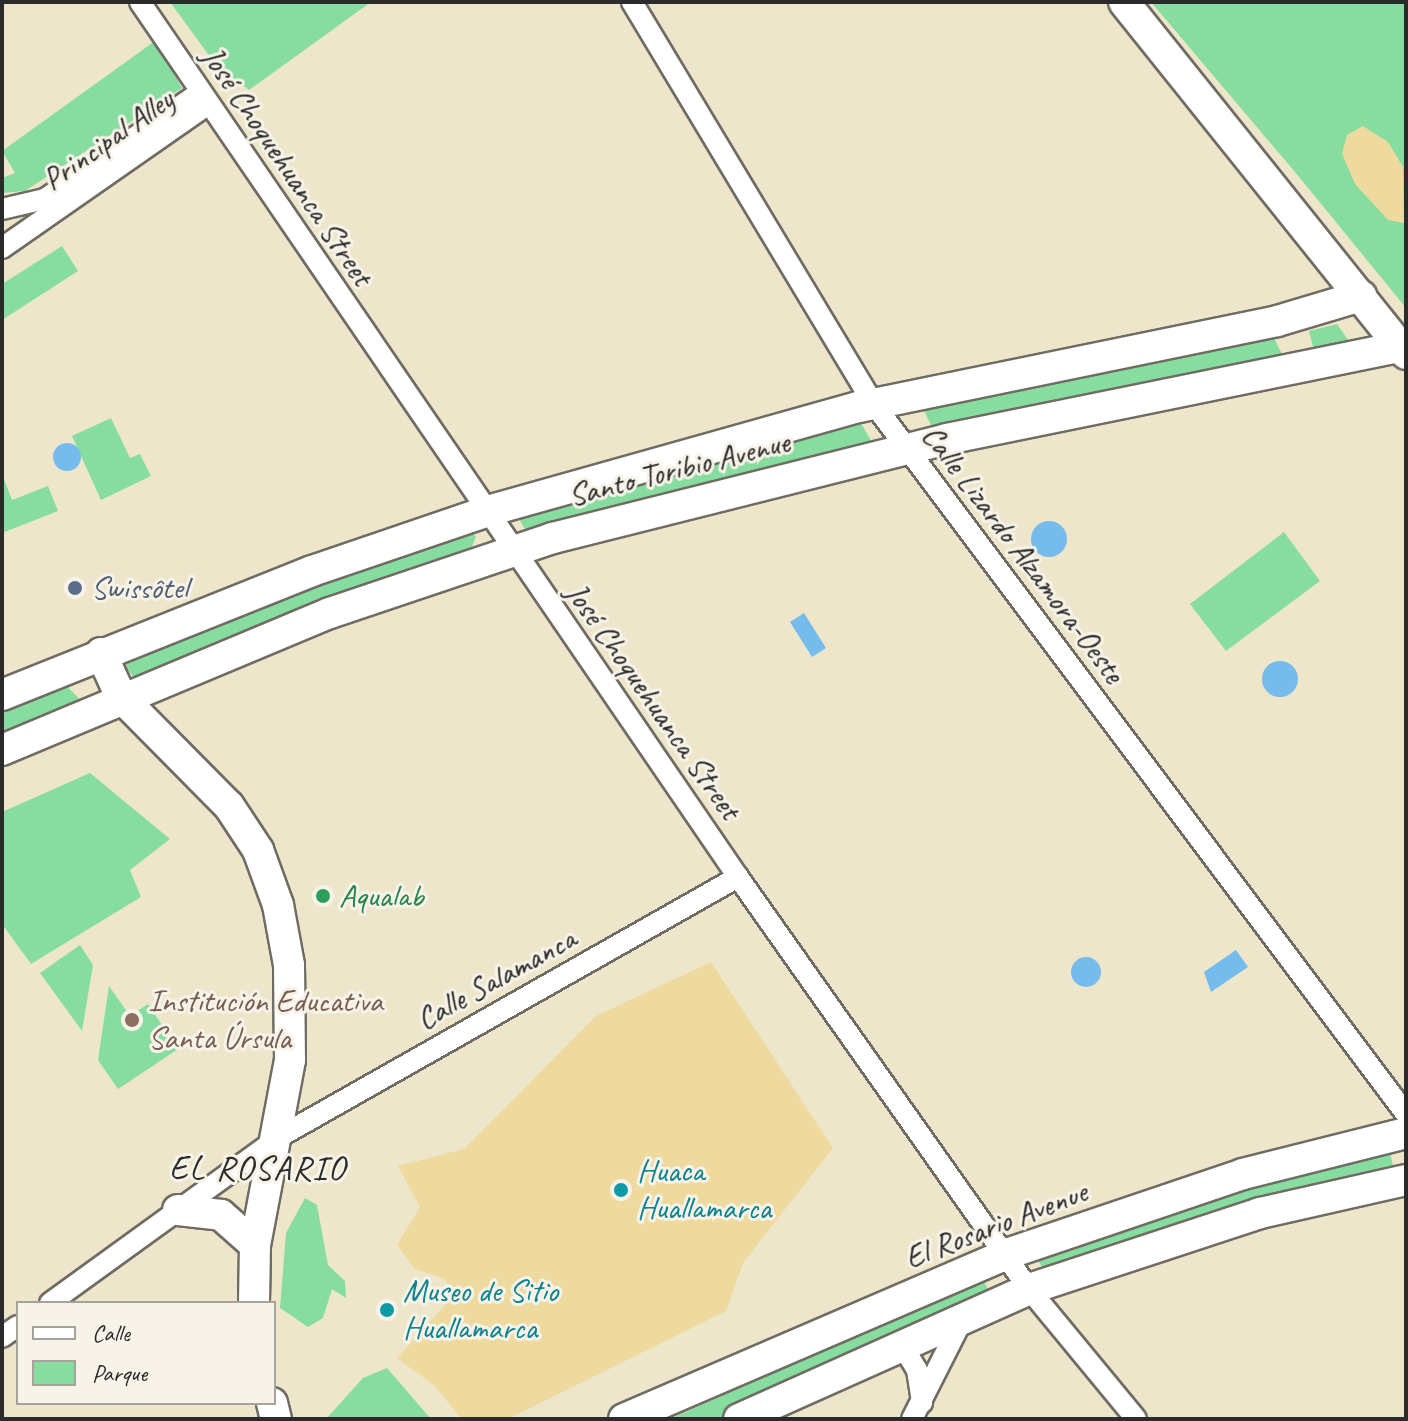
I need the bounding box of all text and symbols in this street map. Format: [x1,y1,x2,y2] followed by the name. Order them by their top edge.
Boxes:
[193,39,381,293] street label: José Choquehuanca Street
[35,81,181,199] street label: Principal Alley
[914,418,1132,690] street label: Calle Lizardo Alzamora-Oeste
[565,423,793,515] street label: Santo Toribio Avenue
[91,569,188,607] place label: Swissôtel
[557,575,749,827] street label: José Choquehuanca Street
[66,579,84,597] marker: Swissôtel
[339,877,424,915] place label: Aqualab
[314,887,332,905] marker: Aqualab
[409,919,583,1039] street label: Calle Salamanca
[148,983,381,1058] place label: Institución Educativa Santa Úrsula
[123,1011,141,1029] marker: Institución Educativa Santa Úrsula
[170,1148,346,1188] district label: EL ROSARIO
[637,1153,771,1228] place label: Huaca Huallamarca
[899,1173,1093,1277] street label: El Rosario Avenue
[612,1181,630,1199] marker: Huaca Huallamarca
[403,1273,559,1348] place label: Museo de Sitio Huallamarca
[16,1301,276,1405] legend
[378,1301,396,1319] marker: Museo de Sitio Huallamarca
[92,1318,130,1348] text: Calle
[92,1358,147,1388] text: Parque

